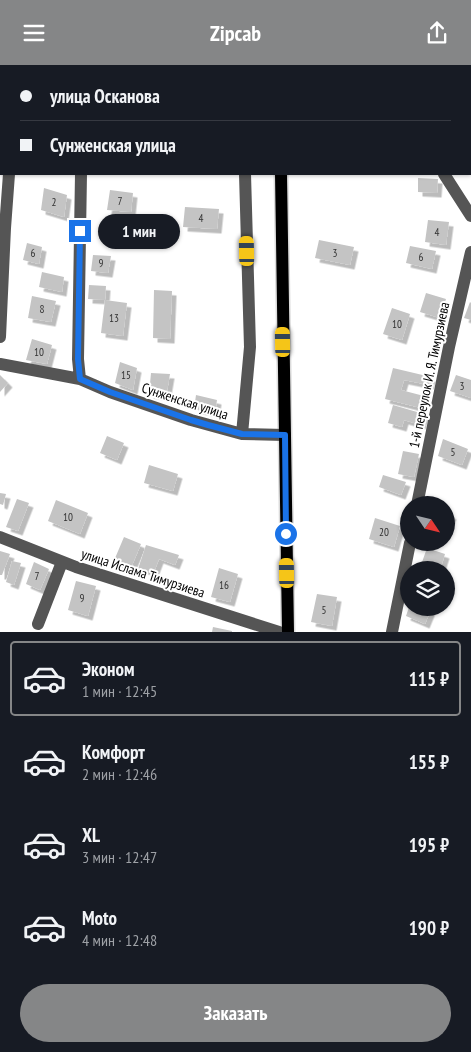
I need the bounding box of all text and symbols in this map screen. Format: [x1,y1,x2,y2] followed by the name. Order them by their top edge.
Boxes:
[20,19,48,47] icon: menu
[210,19,261,47] text: Zipcab
[423,19,451,47] icon: share
[50,84,160,108] text: улица Осканова
[50,133,176,157] text: Сунженская улица
[118,194,123,208] house number: 7
[52,195,57,209] house number: 2
[199,211,204,225] house number: 4
[98,213,180,249] callout: 1 мин
[69,220,91,242] route end
[122,221,156,241] text: 1 мин
[435,225,440,239] house number: 4
[239,236,254,266] car
[31,246,36,260] house number: 6
[333,246,338,260] house number: 3
[419,250,424,264] house number: 6
[99,256,104,270] house number: 9
[405,300,453,450] street label: 1-й переулок И. Я. Тимурзиева
[40,302,45,316] house number: 8
[109,311,119,325] house number: 13
[392,317,402,331] house number: 10
[275,327,290,357] car
[34,345,44,359] house number: 10
[121,368,131,382] house number: 15
[139,379,231,423] street label: Сунженская улица
[460,379,465,393] house number: 3
[451,445,456,459] house number: 5
[400,496,455,551] north arrow
[400,496,455,616] map controls
[63,510,73,524] house number: 10
[275,523,297,545] route start
[379,525,389,539] house number: 20
[79,545,207,601] street label: улица Ислама Тимурзиева
[279,558,294,588] car
[400,561,455,616] button: layers
[35,569,40,583] house number: 7
[219,578,229,592] house number: 16
[80,591,85,605] house number: 9
[322,603,327,617] house number: 5
[22,656,67,701] icon: car
[82,657,135,681] text: Эконом
[409,667,449,691] text: 115 ₽
[82,681,157,701] text: 1 мин · 12:45
[22,739,67,784] icon: car
[82,740,145,764] text: Комфорт
[409,750,449,774] text: 155 ₽
[82,764,157,784] text: 2 мин · 12:46
[22,822,67,867] icon: car
[82,823,100,847] text: XL
[409,833,449,857] text: 195 ₽
[82,847,157,867] text: 3 мин · 12:47
[22,905,67,950] icon: car
[82,906,117,930] text: Moto
[409,916,449,940] text: 190 ₽
[82,930,157,950] text: 4 мин · 12:48
[20,984,451,1042] button: Заказать

